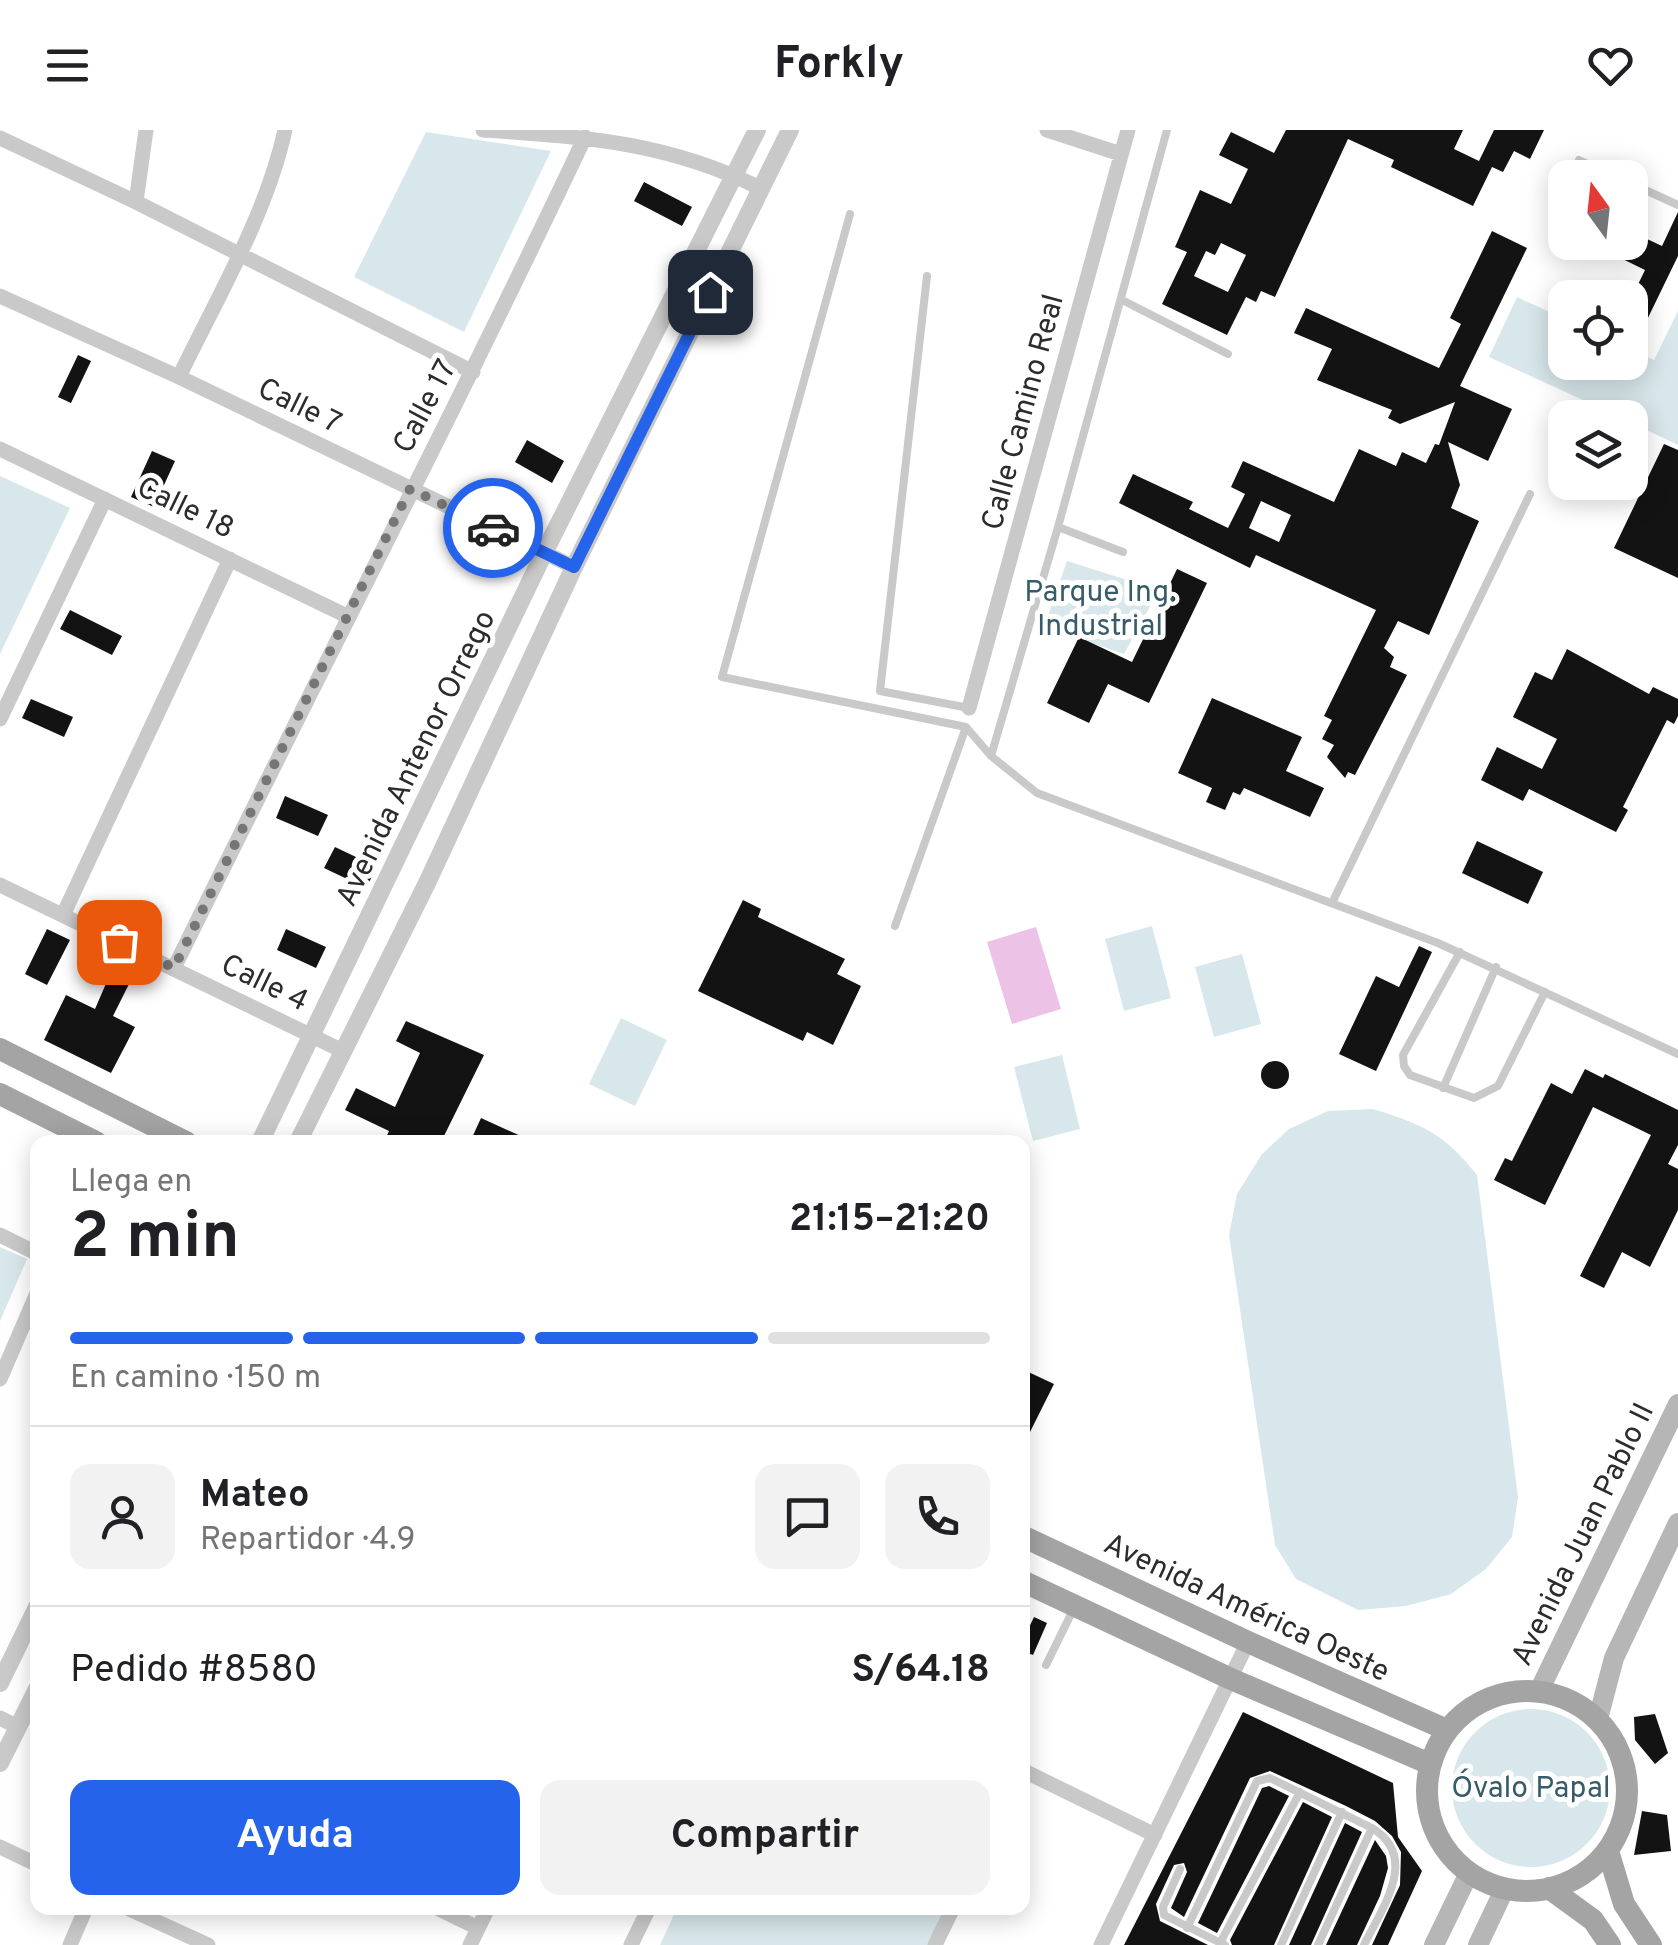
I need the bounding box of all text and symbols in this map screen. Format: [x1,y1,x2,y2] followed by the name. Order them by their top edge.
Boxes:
[774,37,904,94] text: Forkly
[40,38,95,93] icon: menu
[1583,38,1638,93] icon: heart
[1548,160,1648,260] north arrow
[1548,160,1648,500] map controls
[668,250,753,335] pin
[683,265,738,320] icon: home
[1548,280,1648,380] button: locate
[975,291,1074,535] street label: Calle Camino Real
[386,354,466,460] street label: Calle 17
[251,371,347,443] street label: Calle 7
[1548,400,1648,500] button: layers
[130,470,240,549] street label: Calle 18
[443,478,543,578] courier
[466,501,521,556] icon: car
[1024,575,1176,646] park label: Parque Ing. Industrial
[329,605,505,913] street label: Avenida Antenor Orrego
[77,900,162,985] pin
[92,915,147,970] icon: bag
[214,947,314,1021] street label: Calle 4
[70,1163,192,1203] text: Llega en
[789,1196,990,1245] text: 21:15–21:20
[70,1199,240,1281] text: 2 min
[70,1359,321,1399] text: En camino · 150 m
[1505,1398,1664,1673] street label: Avenida Juan Pablo II
[70,1464,175,1569] button: person
[755,1464,860,1569] button: chat
[885,1464,990,1569] button: phone
[200,1472,310,1521] text: Mateo
[200,1521,416,1561] text: Repartidor · 4.9
[1097,1527,1395,1692] street label: Avenida América Oeste
[70,1647,318,1696] text: Pedido #8580
[851,1647,990,1696] text: S/64.18
[1451,1768,1611,1808] park label: Óvalo Papal
[70,1780,520,1895] button: Ayuda
[540,1780,990,1895] button: Compartir

